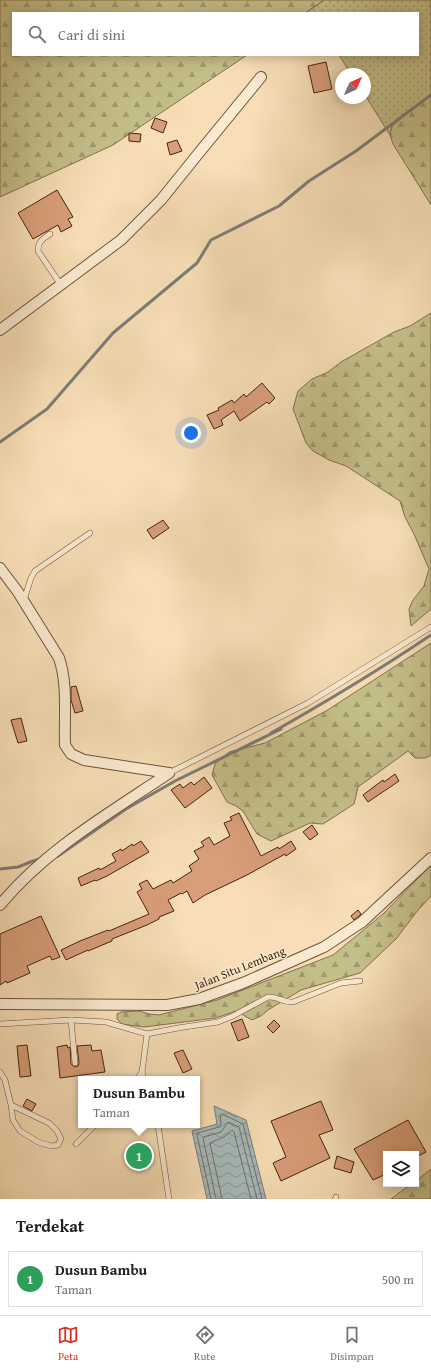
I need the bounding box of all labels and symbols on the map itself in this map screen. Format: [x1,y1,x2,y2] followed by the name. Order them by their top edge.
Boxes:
[335,68,371,104] north arrow
[181,423,201,443] your location
[190,942,288,994] street label: Jalan Situ Lembang
[126,1141,152,1171] pin: 1

